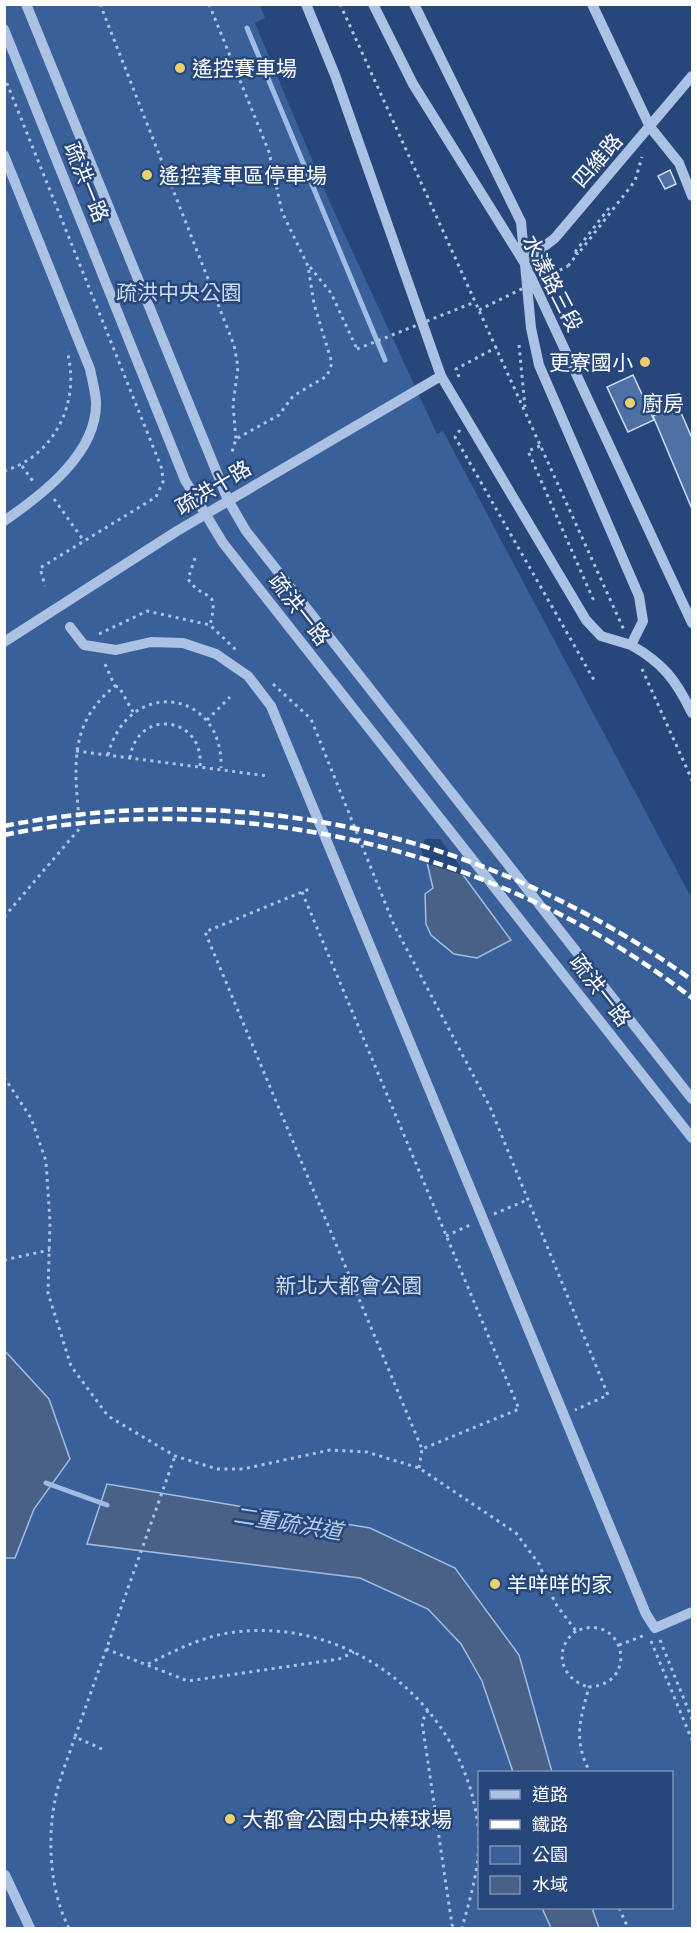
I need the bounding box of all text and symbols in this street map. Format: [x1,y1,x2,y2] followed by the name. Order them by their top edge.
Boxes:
[192,55,297,81] place label: 遙控賽車場
[173,61,187,75] marker: 遙控賽車場
[567,128,627,192] street label: 四維路
[59,138,115,226] street label: 疏洪一路
[159,162,327,188] place label: 遙控賽車區停車場
[140,168,154,182] marker: 遙控賽車區停車場
[518,230,588,336] street label: 水漾路三段
[116,279,242,305] park label: 疏洪中央公園
[549,349,633,375] place label: 更寮國小
[638,355,652,369] marker: 更寮國小
[642,390,684,416] place label: 廚房
[623,396,637,410] marker: 廚房
[170,454,256,520] street label: 疏洪十路
[264,568,336,650] street label: 疏洪一路
[565,949,637,1031] street label: 疏洪一路
[276,1272,423,1298] park label: 新北大都會公園
[231,1501,347,1546] water label: 二重疏洪道
[507,1571,612,1597] place label: 羊咩咩的家
[488,1577,502,1591] marker: 羊咩咩的家
[478,1771,673,1909] legend
[532,1783,568,1806] text: 道路
[242,1806,452,1832] place label: 大都會公園中央棒球場
[223,1812,237,1826] marker: 大都會公園中央棒球場
[532,1813,568,1836] text: 鐵路
[532,1843,568,1866] text: 公園
[532,1873,568,1896] text: 水域

